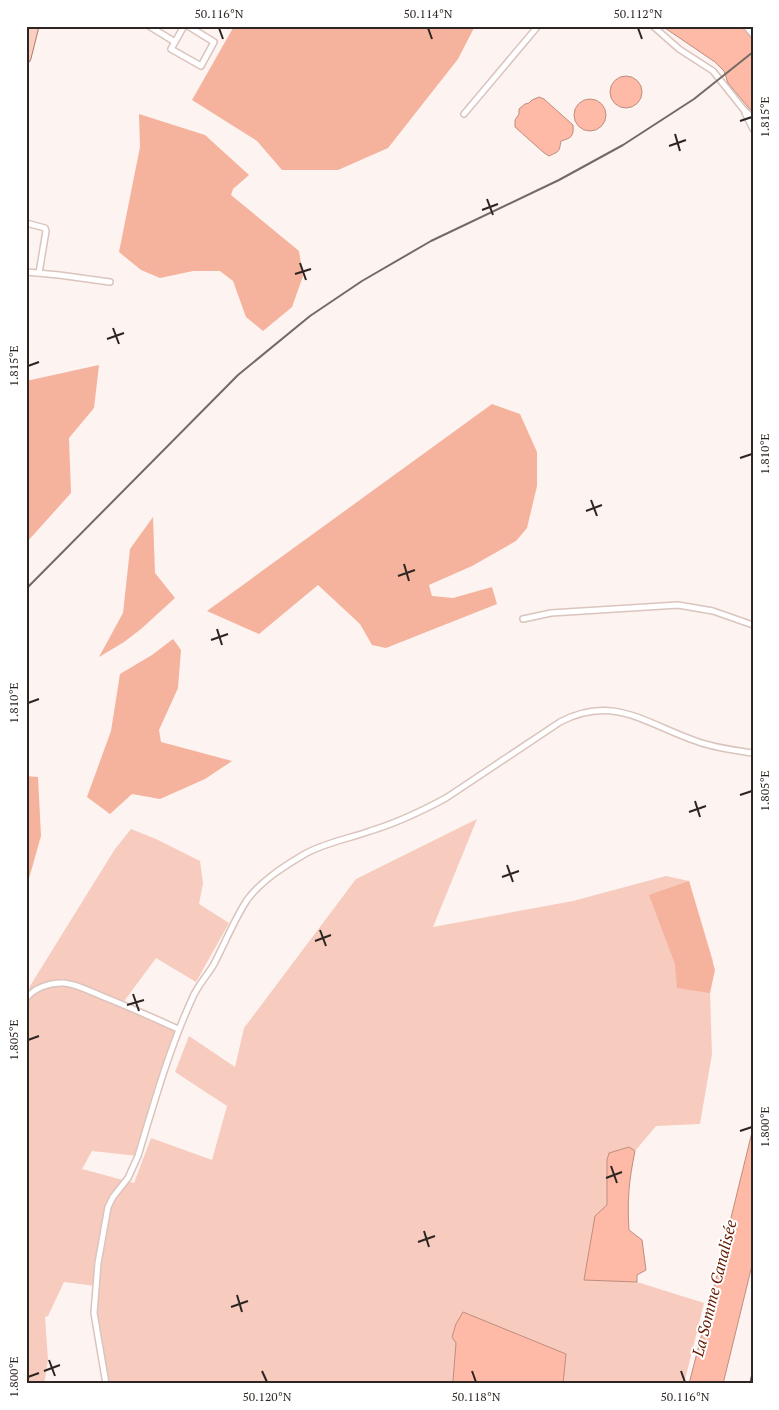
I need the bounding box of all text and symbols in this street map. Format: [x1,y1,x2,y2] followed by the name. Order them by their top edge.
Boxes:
[194,6,244,21] text: 50.116°N
[403,6,453,21] text: 50.114°N
[613,6,663,21] text: 50.112°N
[757,96,772,138] text: 1.815°E
[6,345,21,387] text: 1.815°E
[757,433,772,475] text: 1.810°E
[6,682,21,724] text: 1.810°E
[757,770,772,812] text: 1.805°E
[6,1019,21,1061] text: 1.805°E
[757,1106,772,1148] text: 1.800°E
[686,1217,742,1360] water label: La Somme Canalisée
[6,1356,21,1398] text: 1.800°E
[242,1389,292,1404] text: 50.120°N
[451,1389,501,1404] text: 50.118°N
[660,1389,710,1404] text: 50.116°N

